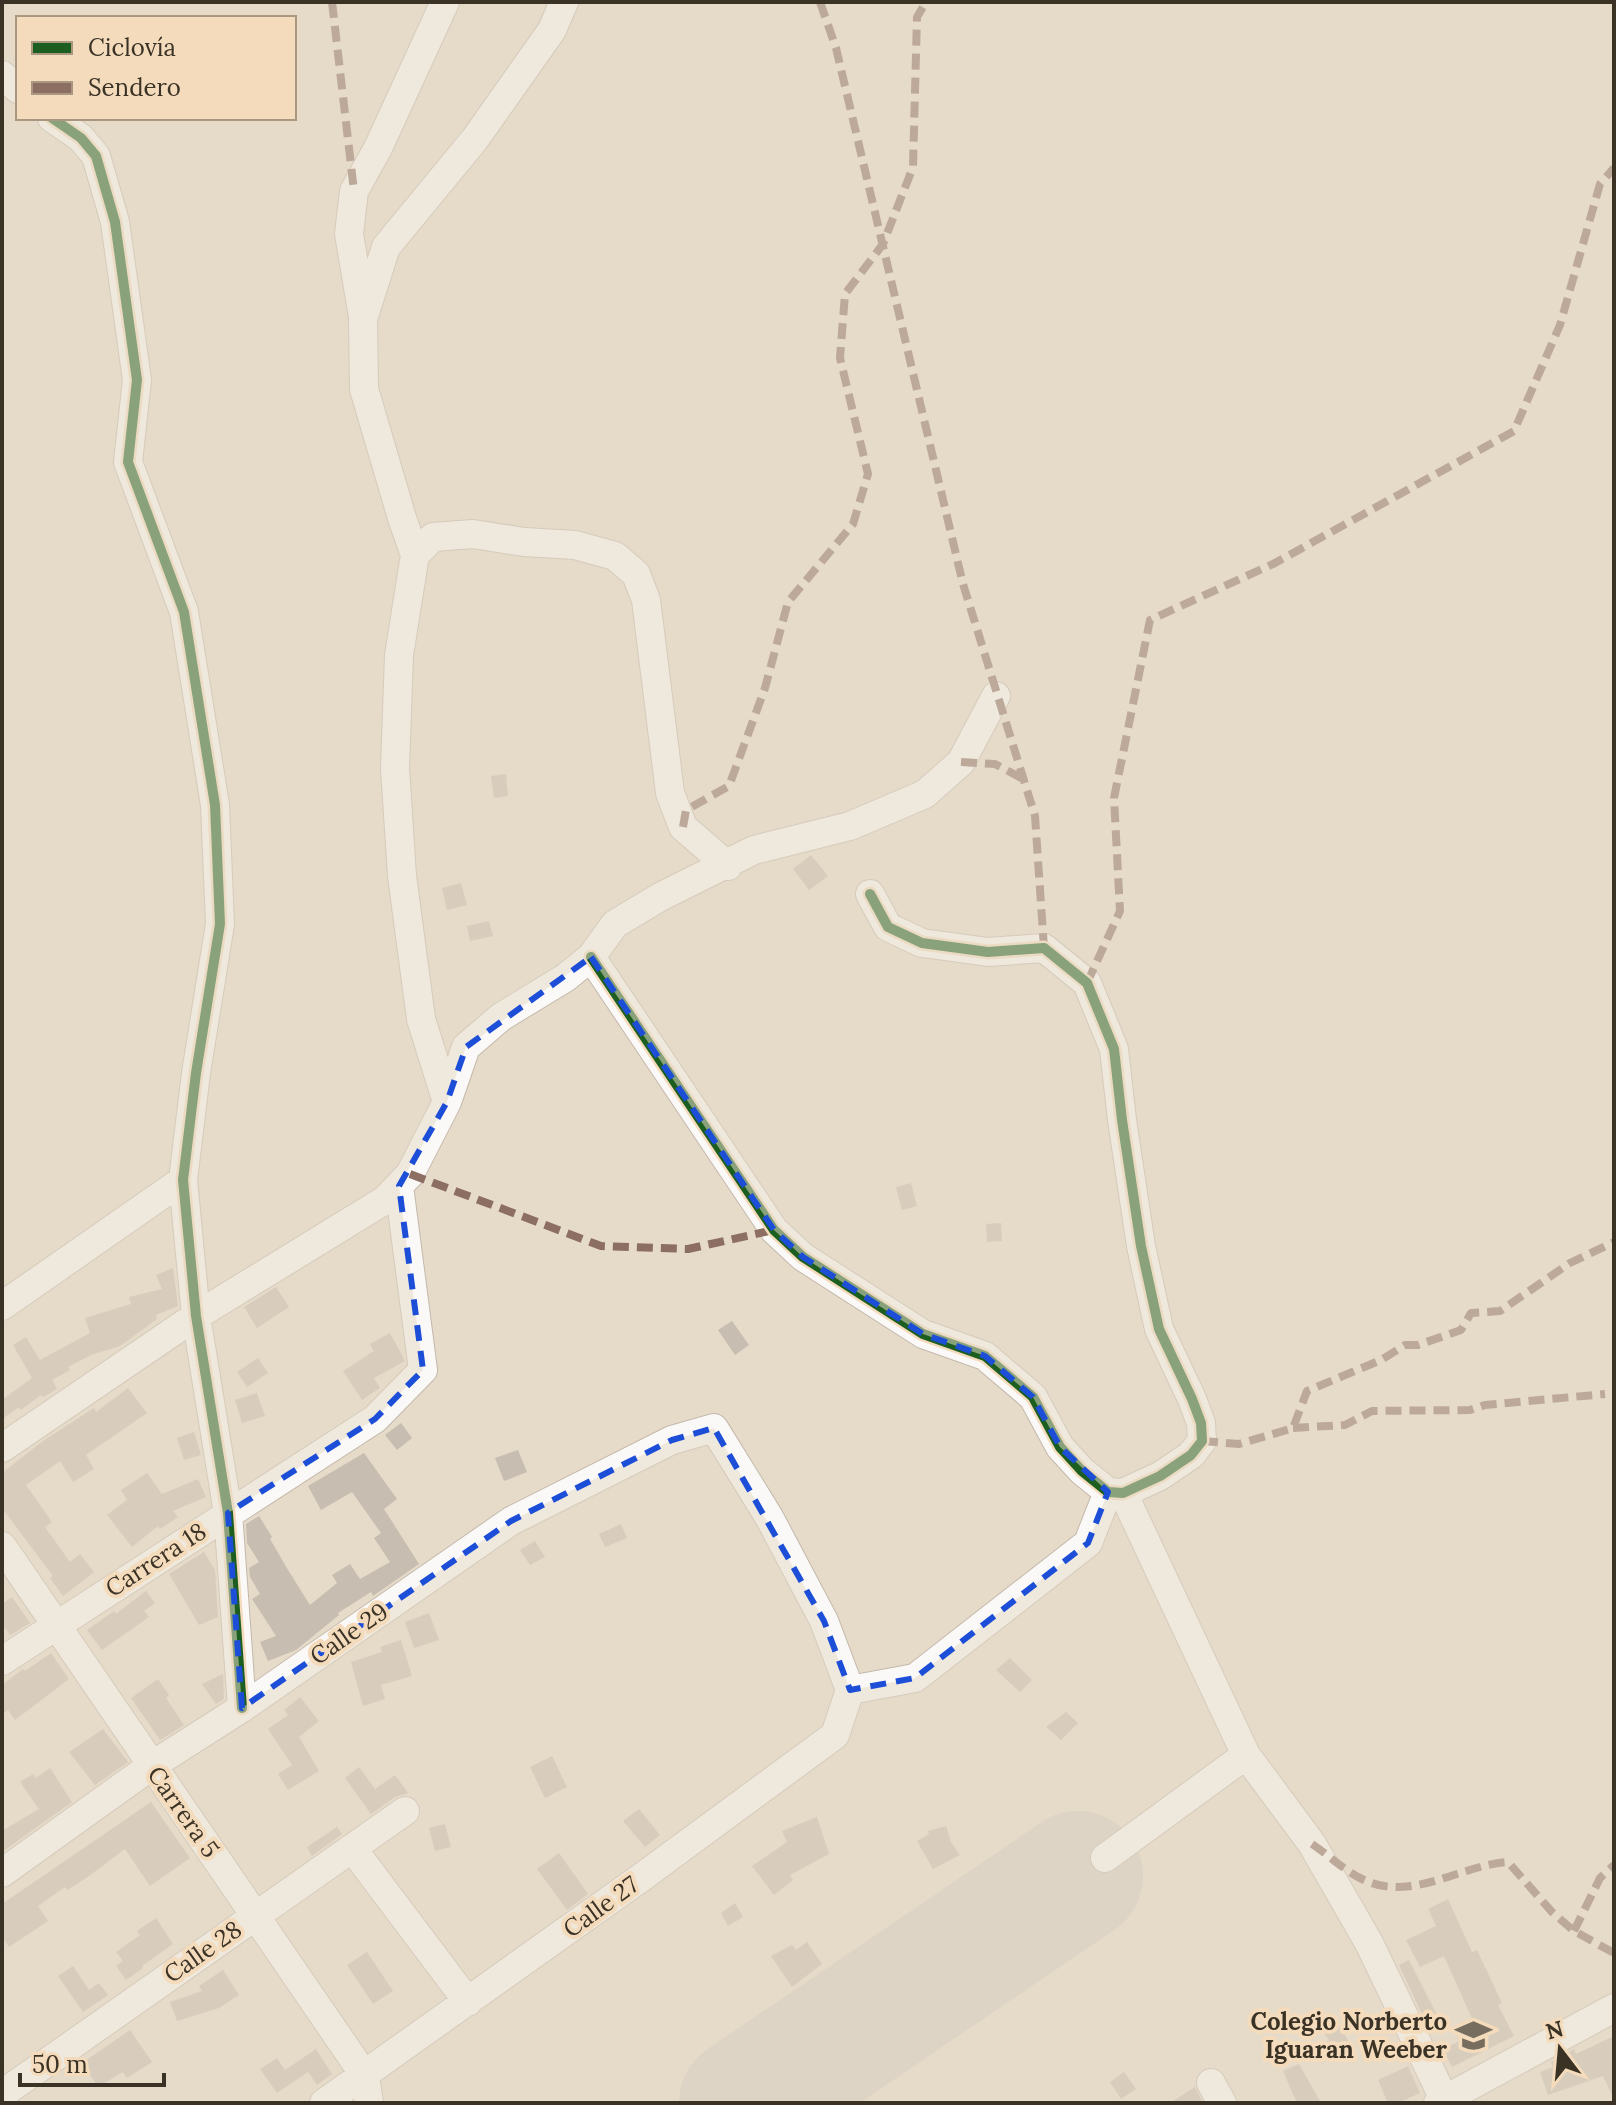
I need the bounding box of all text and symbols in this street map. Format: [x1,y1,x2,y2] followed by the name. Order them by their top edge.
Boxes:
[16,16,296,120] legend
[88,32,176,63] text: Ciclovía
[88,72,181,103] text: Sendero
[100,1516,212,1604] street label: Carrera 18
[304,1596,394,1672] street label: Calle 29
[141,1760,226,1864] street label: Carrera 5
[557,1869,644,1944] street label: Calle 27
[158,1914,248,1990] street label: Calle 28
[1251,2006,1447,2065] place label: Colegio Norberto Iguaran Weeber
[1520,2009,1600,2089] north arrow
[1542,2014,1567,2046] text: N
[1454,2017,1492,2055] school or university icon: Colegio Norberto Iguaran Weeber
[20,2037,164,2087] scale bar
[32,2049,88,2080] text: 50 m

